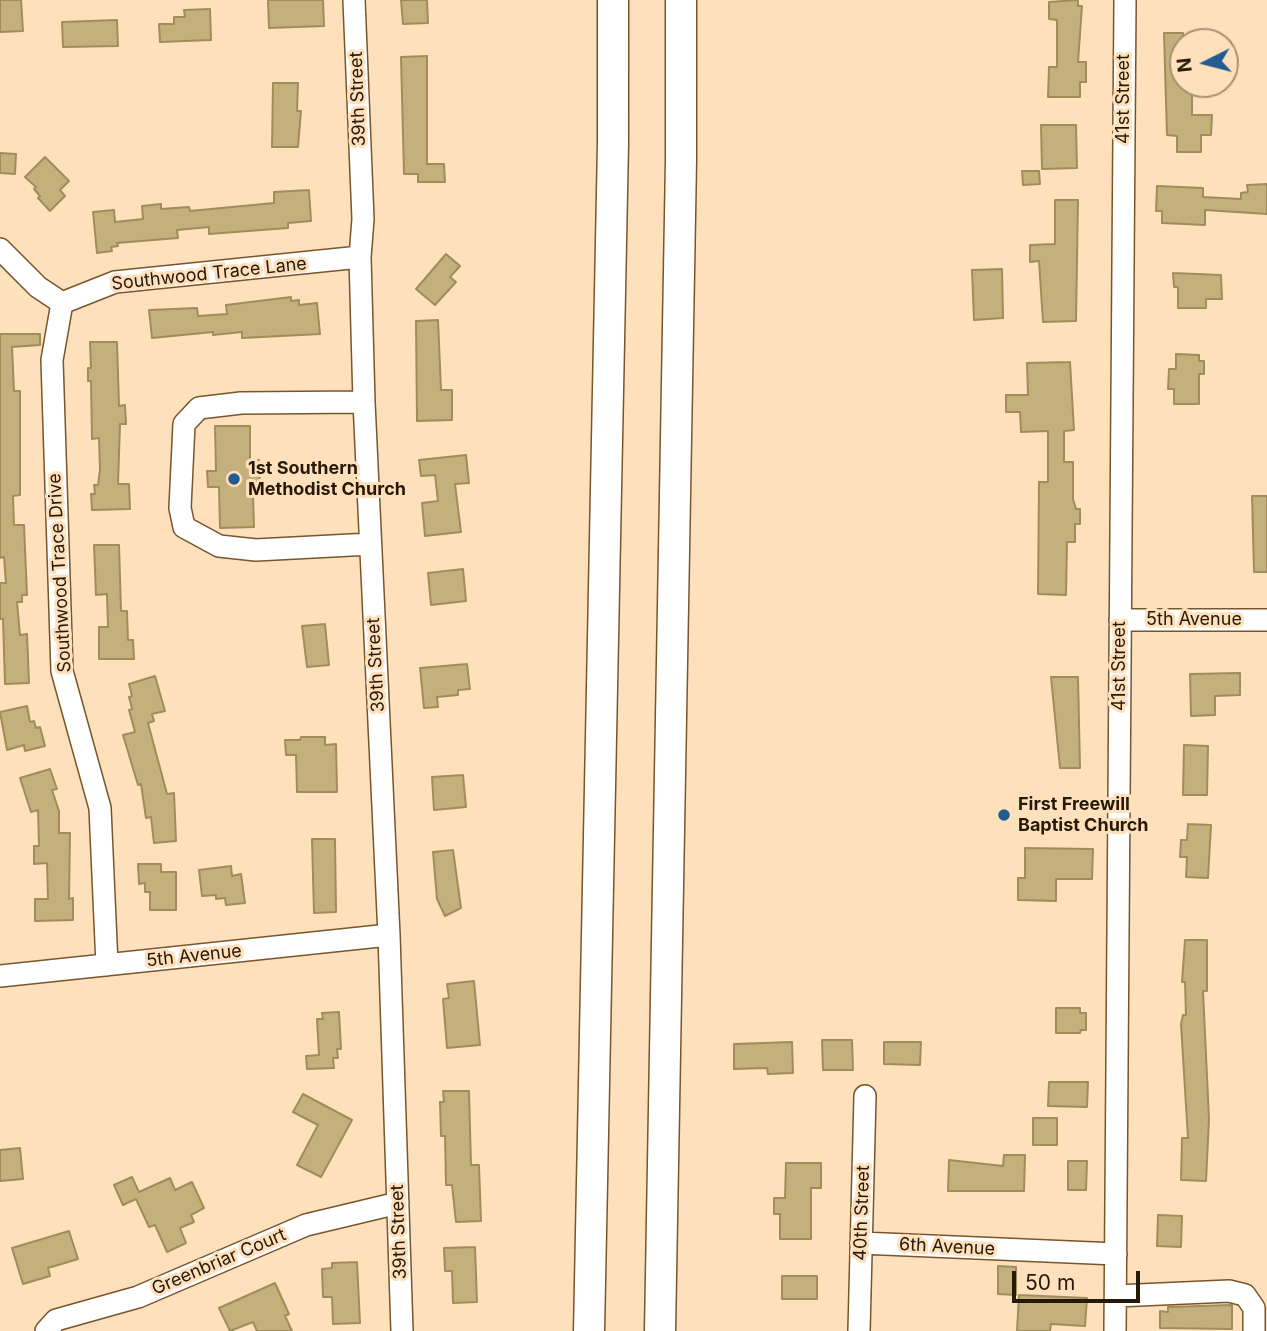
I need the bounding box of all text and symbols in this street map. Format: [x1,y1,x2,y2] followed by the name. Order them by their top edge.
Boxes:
[1169,28,1239,98] north arrow
[346,51,370,147] street label: 39th Street
[1113,54,1135,144] street label: 41st Street
[1172,57,1197,73] text: N
[110,253,308,295] street label: Southwood Trace Lane
[248,458,406,500] place label: 1st Southern Methodist Church
[226,471,242,487] marker: 1st Southern Methodist Church
[44,473,76,673] street label: Southwood Trace Drive
[1146,609,1242,631] street label: 5th Avenue
[363,617,389,713] street label: 39th Street
[1109,621,1131,711] street label: 41st Street
[1018,794,1149,836] place label: First Freewill Baptist Church
[996,807,1012,823] marker: First Freewill Baptist Church
[145,940,243,972] street label: 5th Avenue
[850,1165,874,1261] street label: 40th Street
[387,1184,411,1280] street label: 39th Street
[149,1224,289,1300] street label: Greenbriar Court
[899,1234,995,1260] street label: 6th Avenue
[1015,1258,1143,1302] scale bar
[1025,1270,1075,1295] text: 50 m

